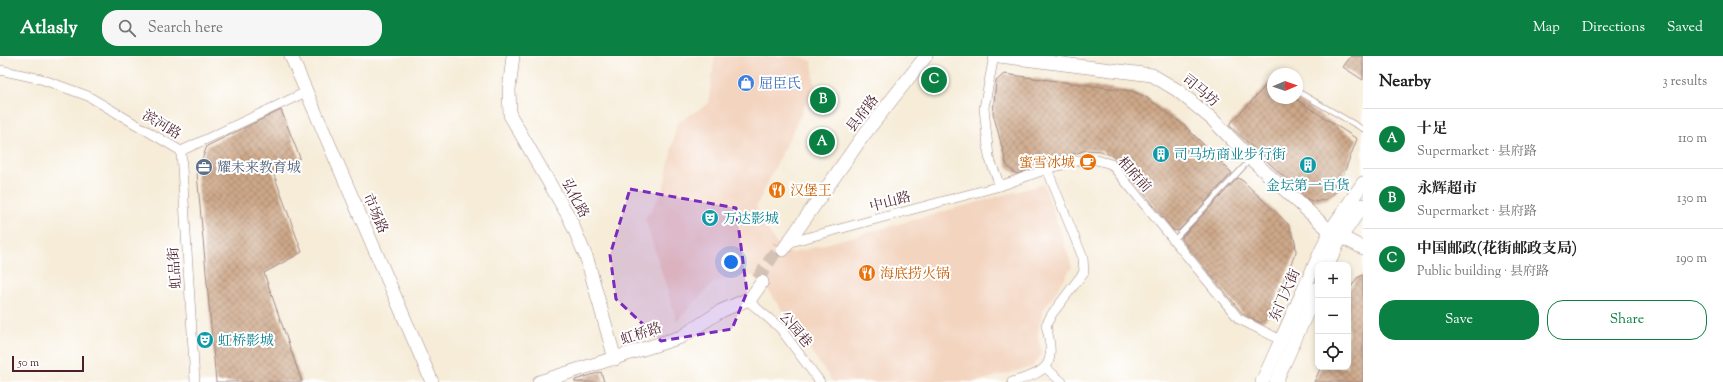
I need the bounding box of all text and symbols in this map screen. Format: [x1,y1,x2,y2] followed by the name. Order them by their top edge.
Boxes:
[102,10,382,46] search box
[20,15,78,42] text: Atlasly
[116,17,138,39] icon: search
[148,18,223,39] text: Search here
[1533,18,1560,38] text: Map
[1582,18,1645,38] text: Directions
[1667,18,1703,38] text: Saved
[921,65,947,95] pin: C
[1267,68,1303,104] north arrow
[1379,70,1431,94] text: Nearby
[1177,71,1222,113] street label: 司马坊
[736,73,756,93] shop icon: 屈臣氏
[1662,73,1707,91] text: 3 results
[759,75,801,95] place label: 屈臣氏
[810,85,836,115] pin: B
[843,92,884,137] street label: 县府路
[138,106,184,145] street label: 滨河路
[1417,119,1447,140] text: 十足
[809,127,835,157] pin: A
[1387,130,1397,148] text: A
[1678,130,1707,148] text: 110 m
[1417,143,1537,161] text: Supermarket · 县府路
[1151,144,1171,164] building icon: 司马坊商业步行街
[1174,146,1286,166] place label: 司马坊商业步行街
[1078,152,1098,172] cafe icon: 蜜雪冰城
[1112,153,1155,198] street label: 相府前
[1019,154,1075,174] place label: 蜜雪冰城
[1298,155,1318,175] building icon: 金坛第一百货
[194,157,214,177] office icon: 耀未来教育城
[217,159,301,179] place label: 耀未来教育城
[556,176,593,222] street label: 弘化路
[1266,177,1350,197] place label: 金坛第一百货
[1417,179,1477,200] text: 永辉超市
[767,180,787,200] restaurant icon: 汉堡王
[790,182,832,202] place label: 汉堡王
[868,188,913,218] street label: 中山路
[1388,190,1396,208] text: B
[1677,190,1707,208] text: 130 m
[356,191,392,237] street label: 市场路
[1417,203,1537,221] text: Supermarket · 县府路
[700,208,720,228] theatre icon: 万达影城
[723,210,779,230] place label: 万达影城
[1417,239,1577,260] text: 中国邮政(花街邮政支局)
[165,246,187,290] street label: 虹品街
[1387,250,1397,268] text: C
[1676,250,1707,268] text: 190 m
[721,252,741,272] your location
[1315,262,1351,370] map controls
[1315,262,1351,298] button: +
[857,263,877,283] restaurant icon: 海底捞火锅
[1417,263,1549,281] text: Public building · 县府路
[880,265,950,285] place label: 海底捞火锅
[1265,266,1306,325] street label: 东门大街
[1315,298,1351,334] button: −
[1379,300,1539,340] button: Save
[1547,300,1707,340] button: Share
[773,308,816,353] street label: 公园巷
[619,319,665,351] street label: 虹桥路
[195,330,215,350] theatre icon: 虹桥影城
[218,332,274,352] place label: 虹桥影城
[1315,334,1351,370] button: locate
[12,354,84,373] scale bar
[18,355,39,371] text: 50 m

